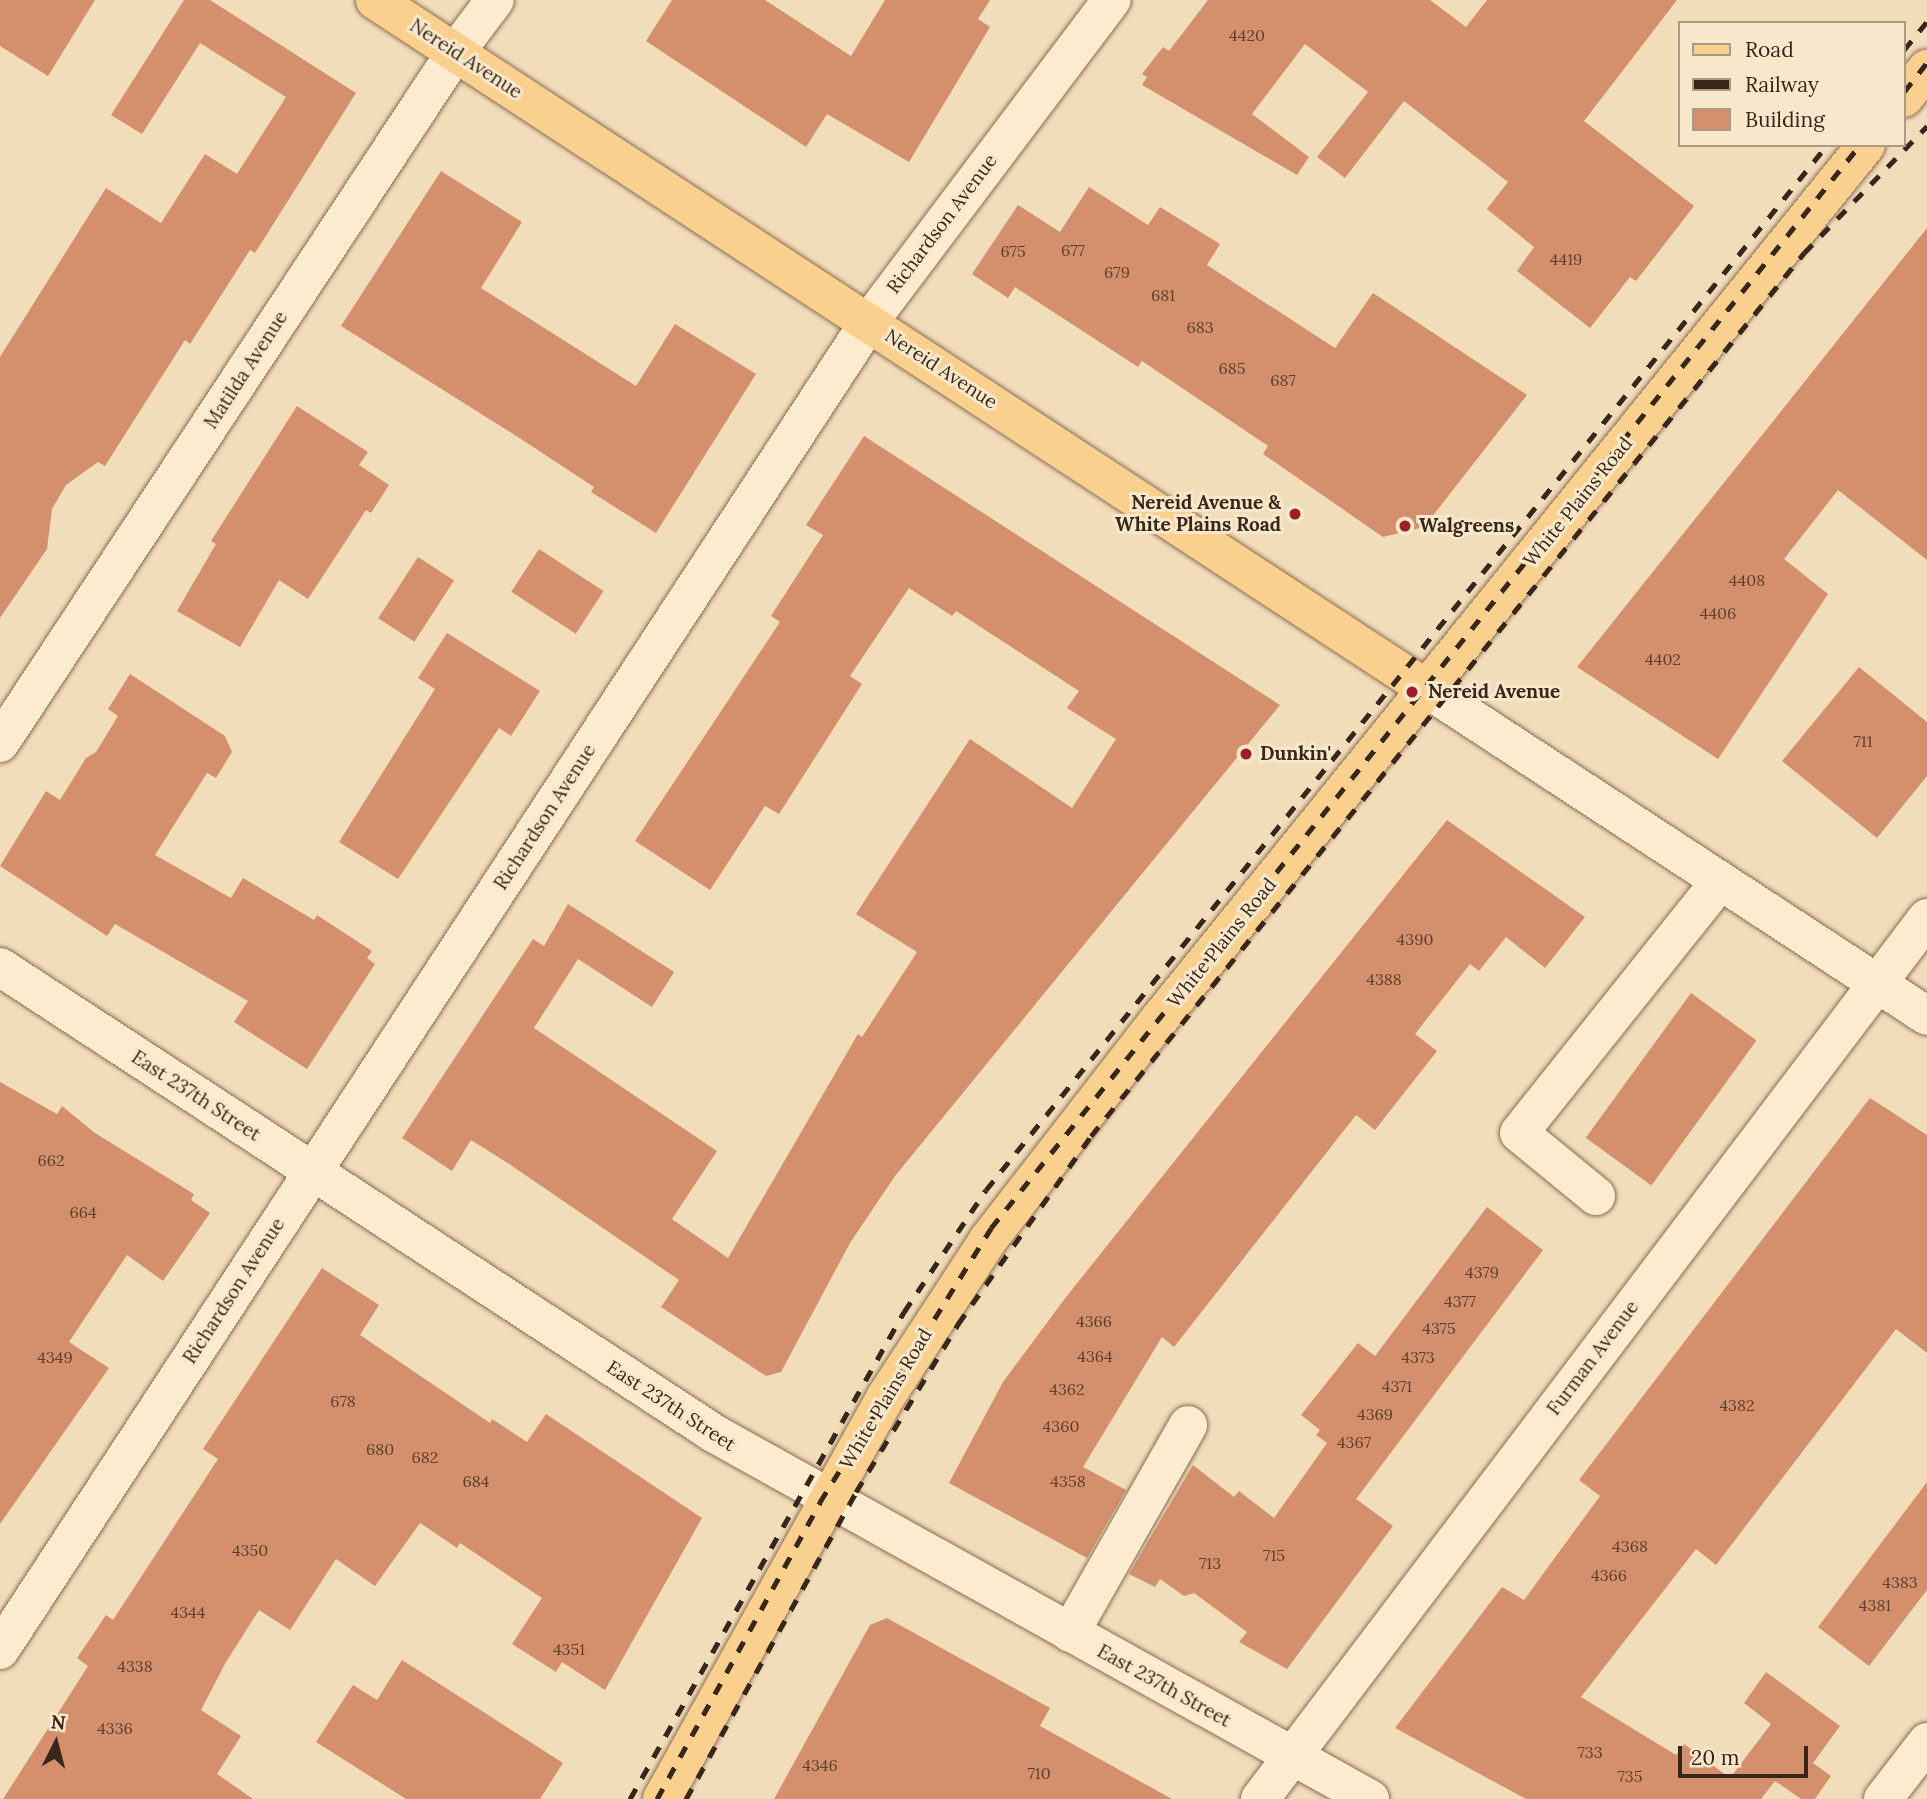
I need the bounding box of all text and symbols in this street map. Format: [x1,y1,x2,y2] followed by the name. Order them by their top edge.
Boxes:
[406,14,526,104] street label: Nereid Avenue
[1678,21,1906,147] legend
[1229,25,1265,45] house number: 4420
[1745,36,1794,63] text: Road
[1745,71,1819,98] text: Railway
[1745,106,1825,133] text: Building
[882,150,1002,298] street label: Richardson Avenue
[1061,240,1085,260] house number: 677
[1000,241,1026,261] house number: 675
[1550,249,1582,269] house number: 4419
[1104,262,1130,282] house number: 679
[1151,285,1175,305] house number: 681
[200,307,292,433] street label: Matilda Avenue
[1186,317,1214,337] house number: 683
[881,324,1001,414] street label: Nereid Avenue
[1219,358,1245,378] house number: 685
[1270,370,1296,390] house number: 687
[1519,433,1637,571] street label: White Plains Road
[1115,492,1281,536] place label: Nereid Avenue & White Plains Road
[1287,506,1303,522] marker: Nereid Avenue & White Plains Road
[1419,515,1514,537] place label: Walgreens
[1397,518,1413,534] marker: Walgreens
[1729,570,1765,590] house number: 4408
[1700,603,1736,623] house number: 4406
[1645,649,1681,669] house number: 4402
[1428,681,1560,703] place label: Nereid Avenue
[1402,682,1422,702] marker: Nereid Avenue
[1853,731,1873,751] house number: 711
[489,740,601,894] street label: Richardson Avenue
[1260,743,1331,765] place label: Dunkin'
[1238,746,1254,762] marker: Dunkin'
[1163,874,1281,1012] street label: White Plains Road
[1397,929,1433,949] house number: 4390
[1366,969,1402,989] house number: 4388
[127,1046,265,1146] street label: East 237th Street
[37,1150,65,1170] house number: 662
[69,1202,97,1222] house number: 664
[178,1214,290,1368] street label: Richardson Avenue
[1465,1262,1499,1282] house number: 4379
[1444,1291,1476,1311] house number: 4377
[1542,1296,1644,1420] street label: Furman Avenue
[1076,1311,1112,1331] house number: 4366
[1422,1318,1456,1338] house number: 4375
[835,1325,937,1473] street label: White Plains Road
[1077,1346,1113,1366] house number: 4364
[37,1347,73,1367] house number: 4349
[1401,1347,1435,1367] house number: 4373
[602,1356,740,1456] street label: East 237th Street
[1382,1376,1412,1396] house number: 4371
[1049,1379,1085,1399] house number: 4362
[330,1391,356,1411] house number: 678
[1719,1395,1755,1415] house number: 4382
[1357,1404,1393,1424] house number: 4369
[1043,1416,1079,1436] house number: 4360
[1337,1432,1371,1452] house number: 4367
[366,1439,394,1459] house number: 680
[412,1447,438,1467] house number: 682
[463,1471,489,1491] house number: 684
[1050,1471,1086,1491] house number: 4358
[1612,1536,1648,1556] house number: 4368
[232,1540,268,1560] house number: 4350
[1263,1545,1285,1565] house number: 715
[1199,1553,1221,1573] house number: 713
[1591,1565,1627,1585] house number: 4366
[1882,1572,1918,1592] house number: 4383
[1859,1595,1891,1615] house number: 4381
[171,1602,205,1622] house number: 4344
[553,1639,585,1659] house number: 4351
[1093,1640,1235,1732] street label: East 237th Street
[117,1656,153,1676] house number: 4338
[21,1708,91,1778] north arrow
[50,1709,67,1735] text: N
[97,1718,133,1738] house number: 4336
[1682,1732,1812,1776] scale bar
[1577,1742,1603,1762] house number: 733
[1691,1744,1740,1771] text: 20 m
[802,1755,838,1775] house number: 4346
[1027,1763,1051,1783] house number: 710
[1617,1766,1643,1786] house number: 735

